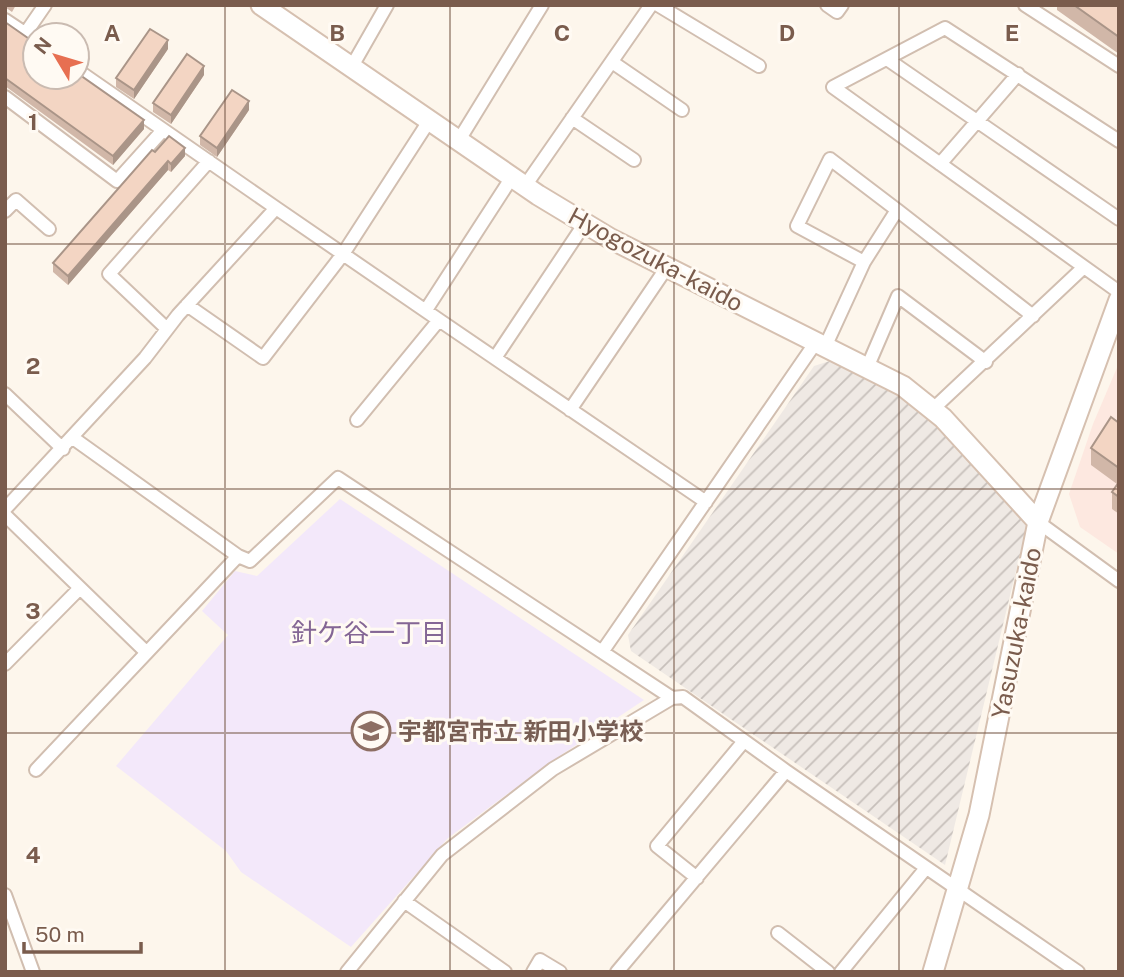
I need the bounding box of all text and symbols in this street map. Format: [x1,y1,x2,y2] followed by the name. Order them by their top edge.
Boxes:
[104,19,121,46] text: A
[329,19,345,46] text: B
[554,19,570,46] text: C
[779,19,795,46] text: D
[1005,19,1019,46] text: E
[21,21,91,91] north arrow
[29,33,56,58] text: N
[28,108,38,135] text: 1
[564,201,748,317] street label: Hyogozuka-kaido
[26,352,40,379] text: 2
[986,545,1046,721] street label: Yasuzuka-kaido
[25,597,41,624] text: 3
[291,617,447,648] district label: 針ケ谷一丁目
[350,710,392,752] school or university icon: 宇都宮市立 新田小学校
[398,717,643,745] place label: 宇都宮市立 新田小学校
[25,841,41,868] text: 4
[24,911,142,955] scale bar
[35,922,85,947] text: 50 m

